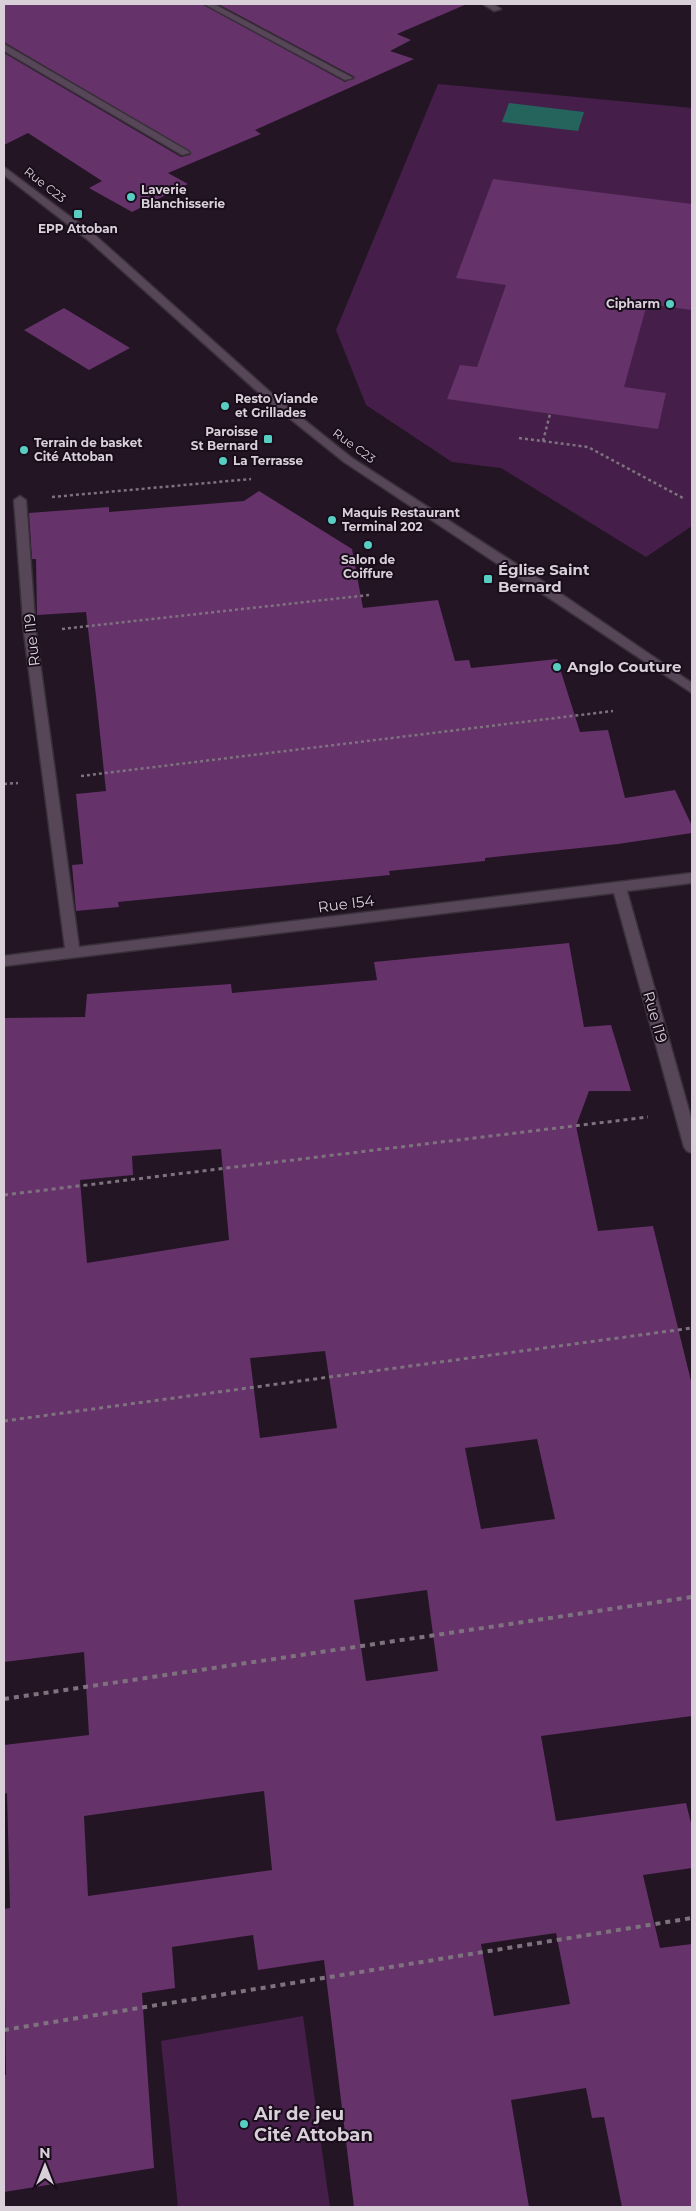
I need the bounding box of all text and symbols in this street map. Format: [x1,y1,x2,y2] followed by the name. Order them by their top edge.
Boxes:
[21,164,69,206] street label: Rue C23
[141,182,226,211] place label: Laverie Blanchisserie
[125,191,137,203] marker: Laverie Blanchisserie
[72,208,84,220] marker: EPP Attoban
[38,221,118,236] place label: EPP Attoban
[606,296,660,311] place label: Cipharm
[664,298,676,310] marker: Cipharm
[235,391,319,420] place label: Resto Viande et Grillades
[219,400,231,412] marker: Resto Viande et Grillades
[191,424,258,453] place label: Paroisse St Bernard
[330,425,379,466] street label: Rue C23
[262,433,274,445] marker: Paroisse St Bernard
[34,435,143,464] place label: Terrain de basket Cité Attoban
[18,444,30,456] marker: Terrain de basket Cité Attoban
[233,453,303,468] place label: La Terrasse
[217,455,229,467] marker: La Terrasse
[342,505,461,534] place label: Maquis Restaurant Terminal 202
[326,514,338,526] marker: Maquis Restaurant Terminal 202
[362,539,374,551] marker: Salon de Coiffure
[341,552,395,581] place label: Salon de Coiffure
[498,560,590,596] place label: Église Saint Bernard
[482,573,494,585] marker: Église Saint Bernard
[19,613,44,667] street label: Rue I19
[566,657,681,676] place label: Anglo Couture
[551,661,563,673] marker: Anglo Couture
[317,891,375,916] street label: Rue I54
[639,989,672,1045] street label: Rue I19
[253,2103,373,2146] place label: Air de jeu Cité Attoban
[238,2118,250,2130] marker: Air de jeu Cité Attoban
[20,2141,70,2191] north arrow
[39,2144,51,2162] text: N

